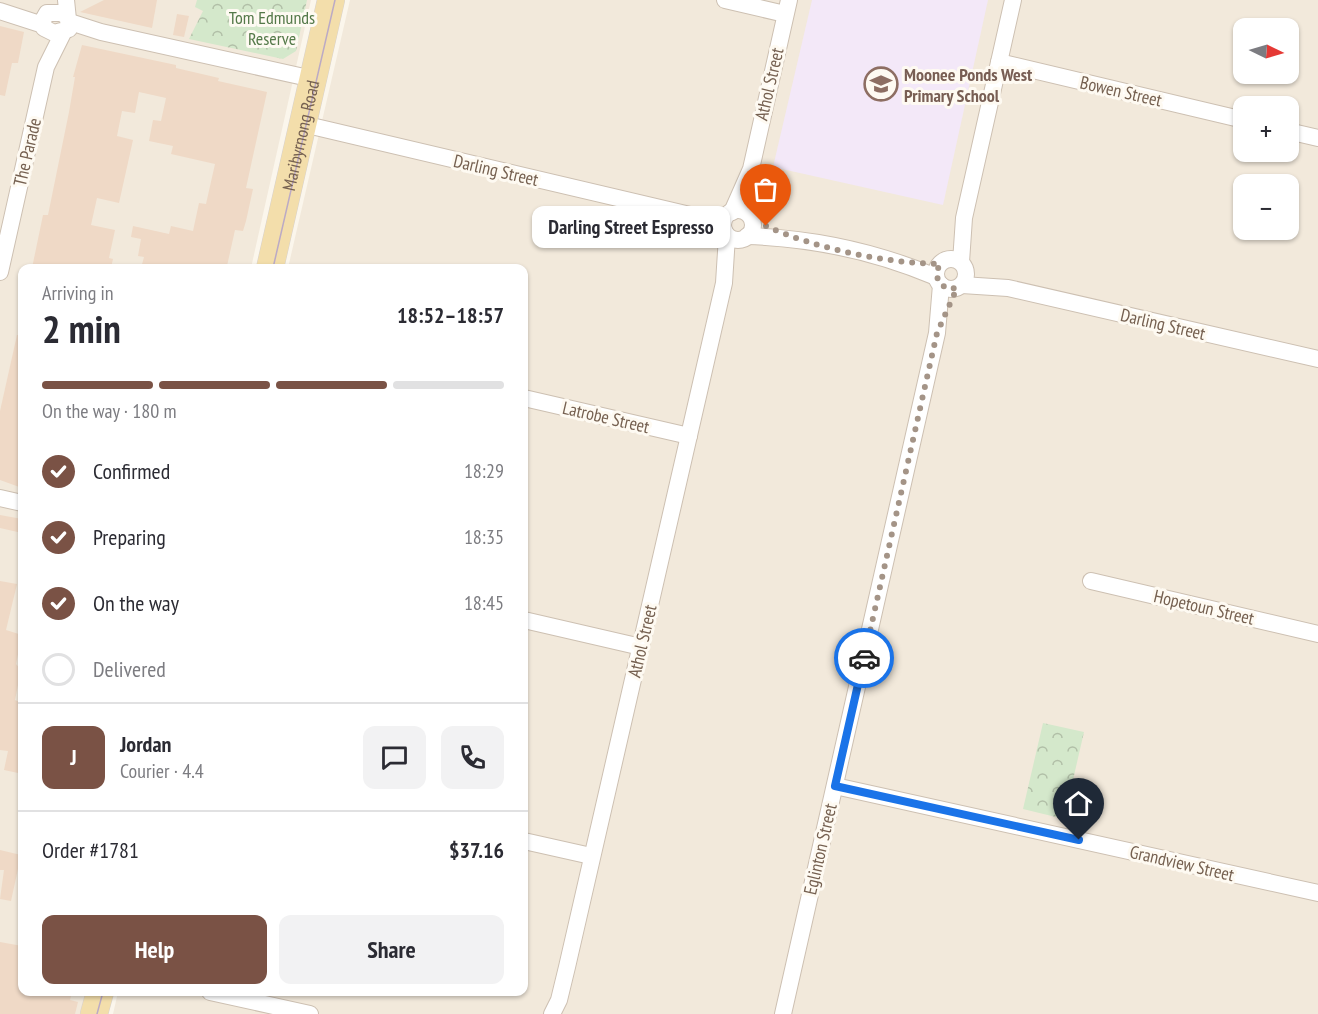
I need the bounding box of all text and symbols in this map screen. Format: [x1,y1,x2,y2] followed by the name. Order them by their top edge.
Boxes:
[229,6,315,50] park label: Tom Edmunds Reserve
[1233,18,1299,84] north arrow
[1233,18,1299,240] map controls
[749,45,789,123] street label: Athol Street
[904,63,1033,107] place label: Moonee Ponds West Primary School
[863,66,899,102] school or university icon: Moonee Ponds West Primary School
[1078,70,1164,112] street label: Bowen Street
[276,78,324,193] street label: Maribyrnong Road
[1233,96,1299,162] button: +
[8,116,46,188] street label: The Parade
[451,149,541,191] street label: Darling Street
[740,164,791,226] pin
[749,173,782,206] icon: bag
[1233,174,1299,240] button: −
[532,205,730,247] callout: Darling Street Espresso
[548,214,714,240] text: Darling Street Espresso
[42,280,114,306] text: Arriving in
[397,301,504,329] text: 18:52–18:57
[42,303,121,354] text: 2 min
[1118,303,1208,345] street label: Darling Street
[560,396,652,438] street label: Latrobe Street
[42,398,177,424] text: On the way · 180 m
[42,455,75,488] icon: check
[93,457,170,485] text: Confirmed
[464,458,504,484] text: 18:29
[42,521,75,554] icon: check
[93,523,166,551] text: Preparing
[464,524,504,550] text: 18:35
[1152,584,1256,630] street label: Hopetoun Street
[42,587,75,620] icon: check
[93,589,179,617] text: On the way
[464,590,504,616] text: 18:45
[622,602,662,680] street label: Athol Street
[834,628,894,688] courier
[848,642,881,675] icon: car
[93,655,166,683] text: Delivered
[363,726,426,789] button: chat
[441,726,504,789] button: phone
[120,730,171,758] text: Jordan
[70,743,77,771] text: J
[120,758,204,784] text: Courier · 4.4
[1053,778,1104,840] pin
[1062,787,1095,820] icon: home
[798,801,842,897] street label: Eglinton Street
[42,836,139,864] text: Order #1781
[449,836,504,864] text: $37.16
[1128,840,1236,886] street label: Grandview Street
[42,915,267,984] button: Help
[279,915,504,984] button: Share

